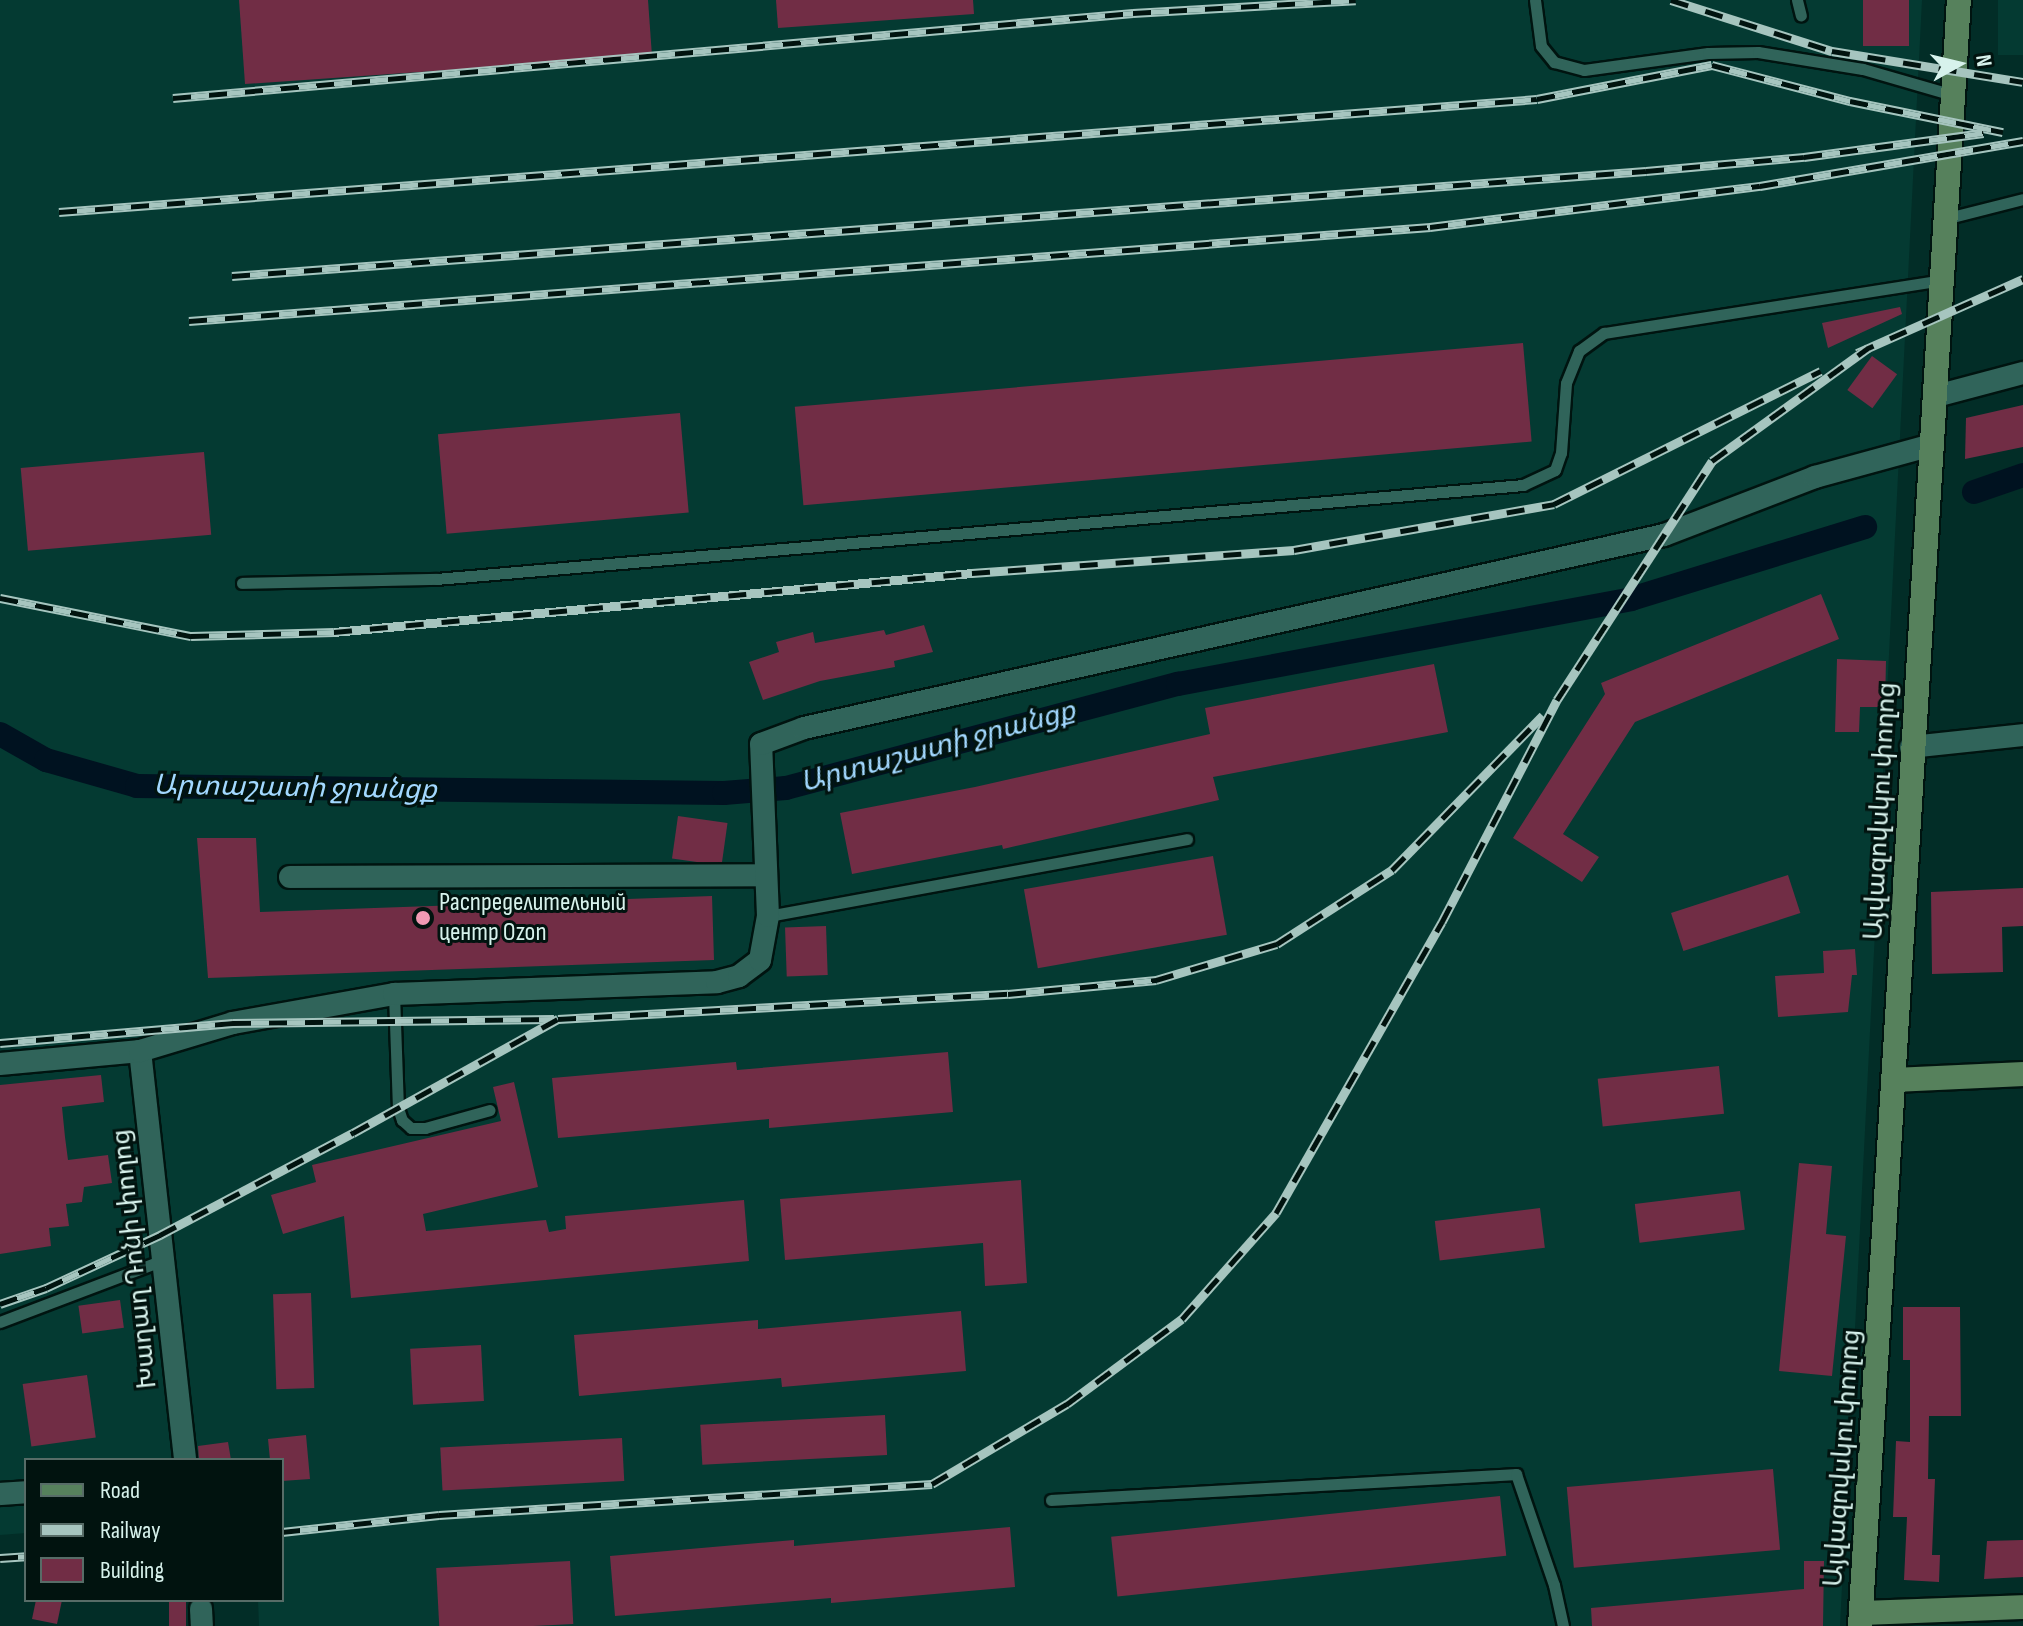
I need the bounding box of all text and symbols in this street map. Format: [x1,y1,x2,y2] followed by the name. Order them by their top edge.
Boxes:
[1919,24,1999,104] north arrow
[1969,53,1997,68] text: N
[1859,681,1903,941] street label: Այվազովսկու փողոց
[797,694,1079,800] water label: Արտաշատի ջրանցք
[153,769,437,807] water label: Արտաշատի ջրանցք
[439,887,626,948] place label: Распределительный центр Ozon
[414,909,432,927] marker: Распределительный центр Ozon
[106,1128,164,1390] street label: Խաղաղ Դոնի փողոց
[1818,1328,1868,1588] street label: Այվազովսկու փողոց
[24,1458,284,1602] legend
[100,1476,140,1505] text: Road
[100,1516,160,1545] text: Railway
[100,1556,164,1585] text: Building

